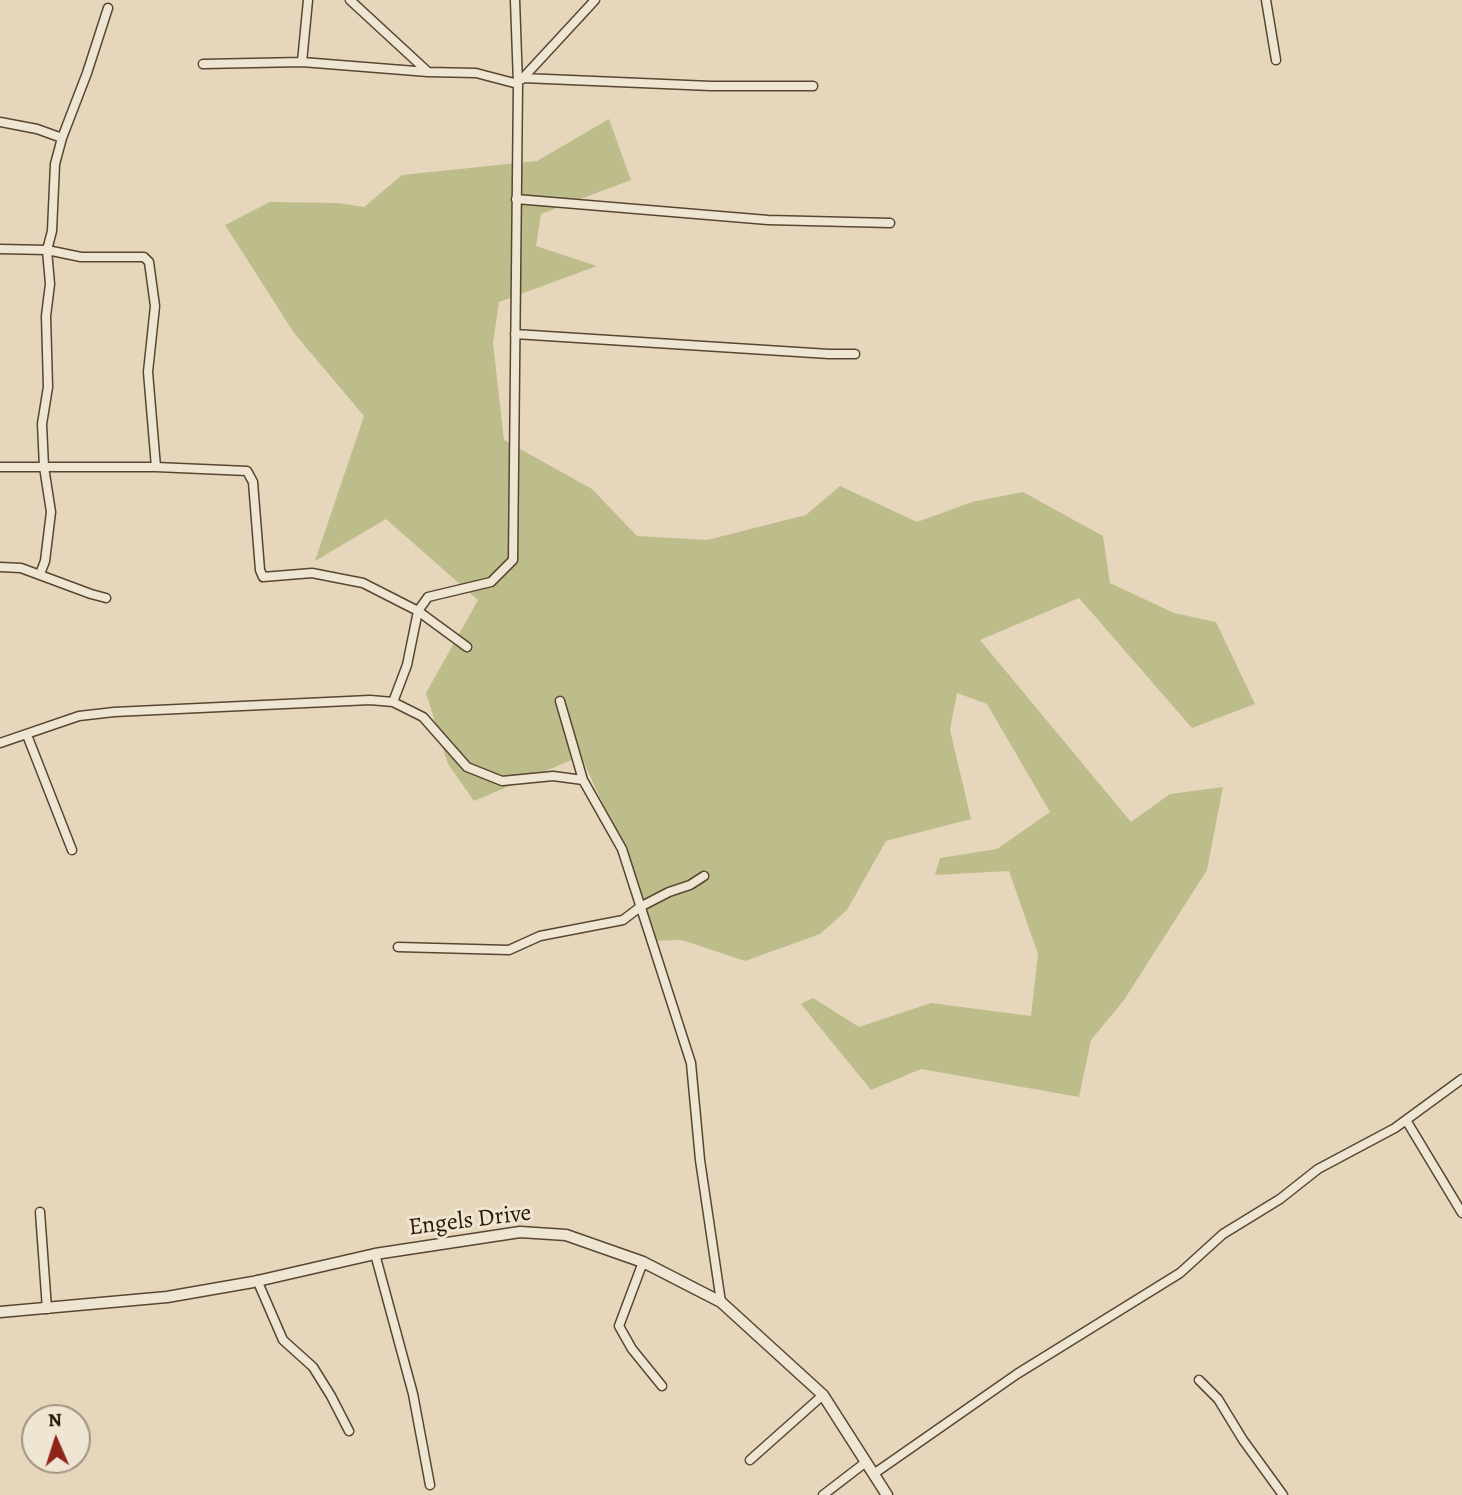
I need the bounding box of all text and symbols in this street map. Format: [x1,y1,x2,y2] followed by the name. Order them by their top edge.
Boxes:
[407,1199,533,1243] street label: Engels Drive
[21,1404,91,1474] north arrow
[47,1407,63,1433] text: N

